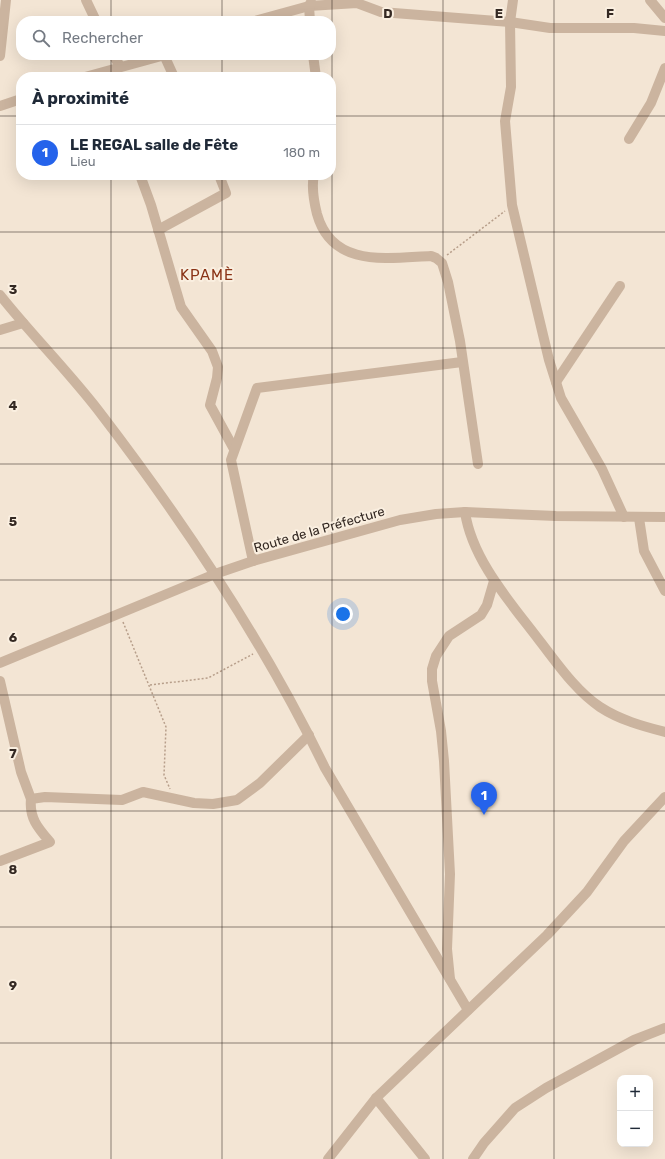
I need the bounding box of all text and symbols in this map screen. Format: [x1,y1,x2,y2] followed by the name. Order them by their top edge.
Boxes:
[383,6,393,21] text: D
[495,6,503,21] text: E
[606,6,614,21] text: F
[16,16,336,60] search box
[30,27,52,49] icon: search
[62,29,143,47] text: Rechercher
[32,88,129,108] text: À proximité
[70,136,238,154] text: LE REGAL salle de Fête
[42,145,48,160] text: 1
[283,145,320,160] text: 180 m
[70,154,96,169] text: Lieu
[180,266,234,284] district label: KPAMÈ
[9,282,18,297] text: 3
[9,398,18,413] text: 4
[252,504,386,555] street label: Route de la Préfecture
[9,514,17,529] text: 5
[333,604,353,624] your location
[9,630,18,645] text: 6
[9,746,17,761] text: 7
[471,782,497,815] pin: 1
[9,862,18,877] text: 8
[9,978,17,993] text: 9
[617,1075,653,1147] map controls
[617,1075,653,1111] button: +
[617,1111,653,1147] button: −

